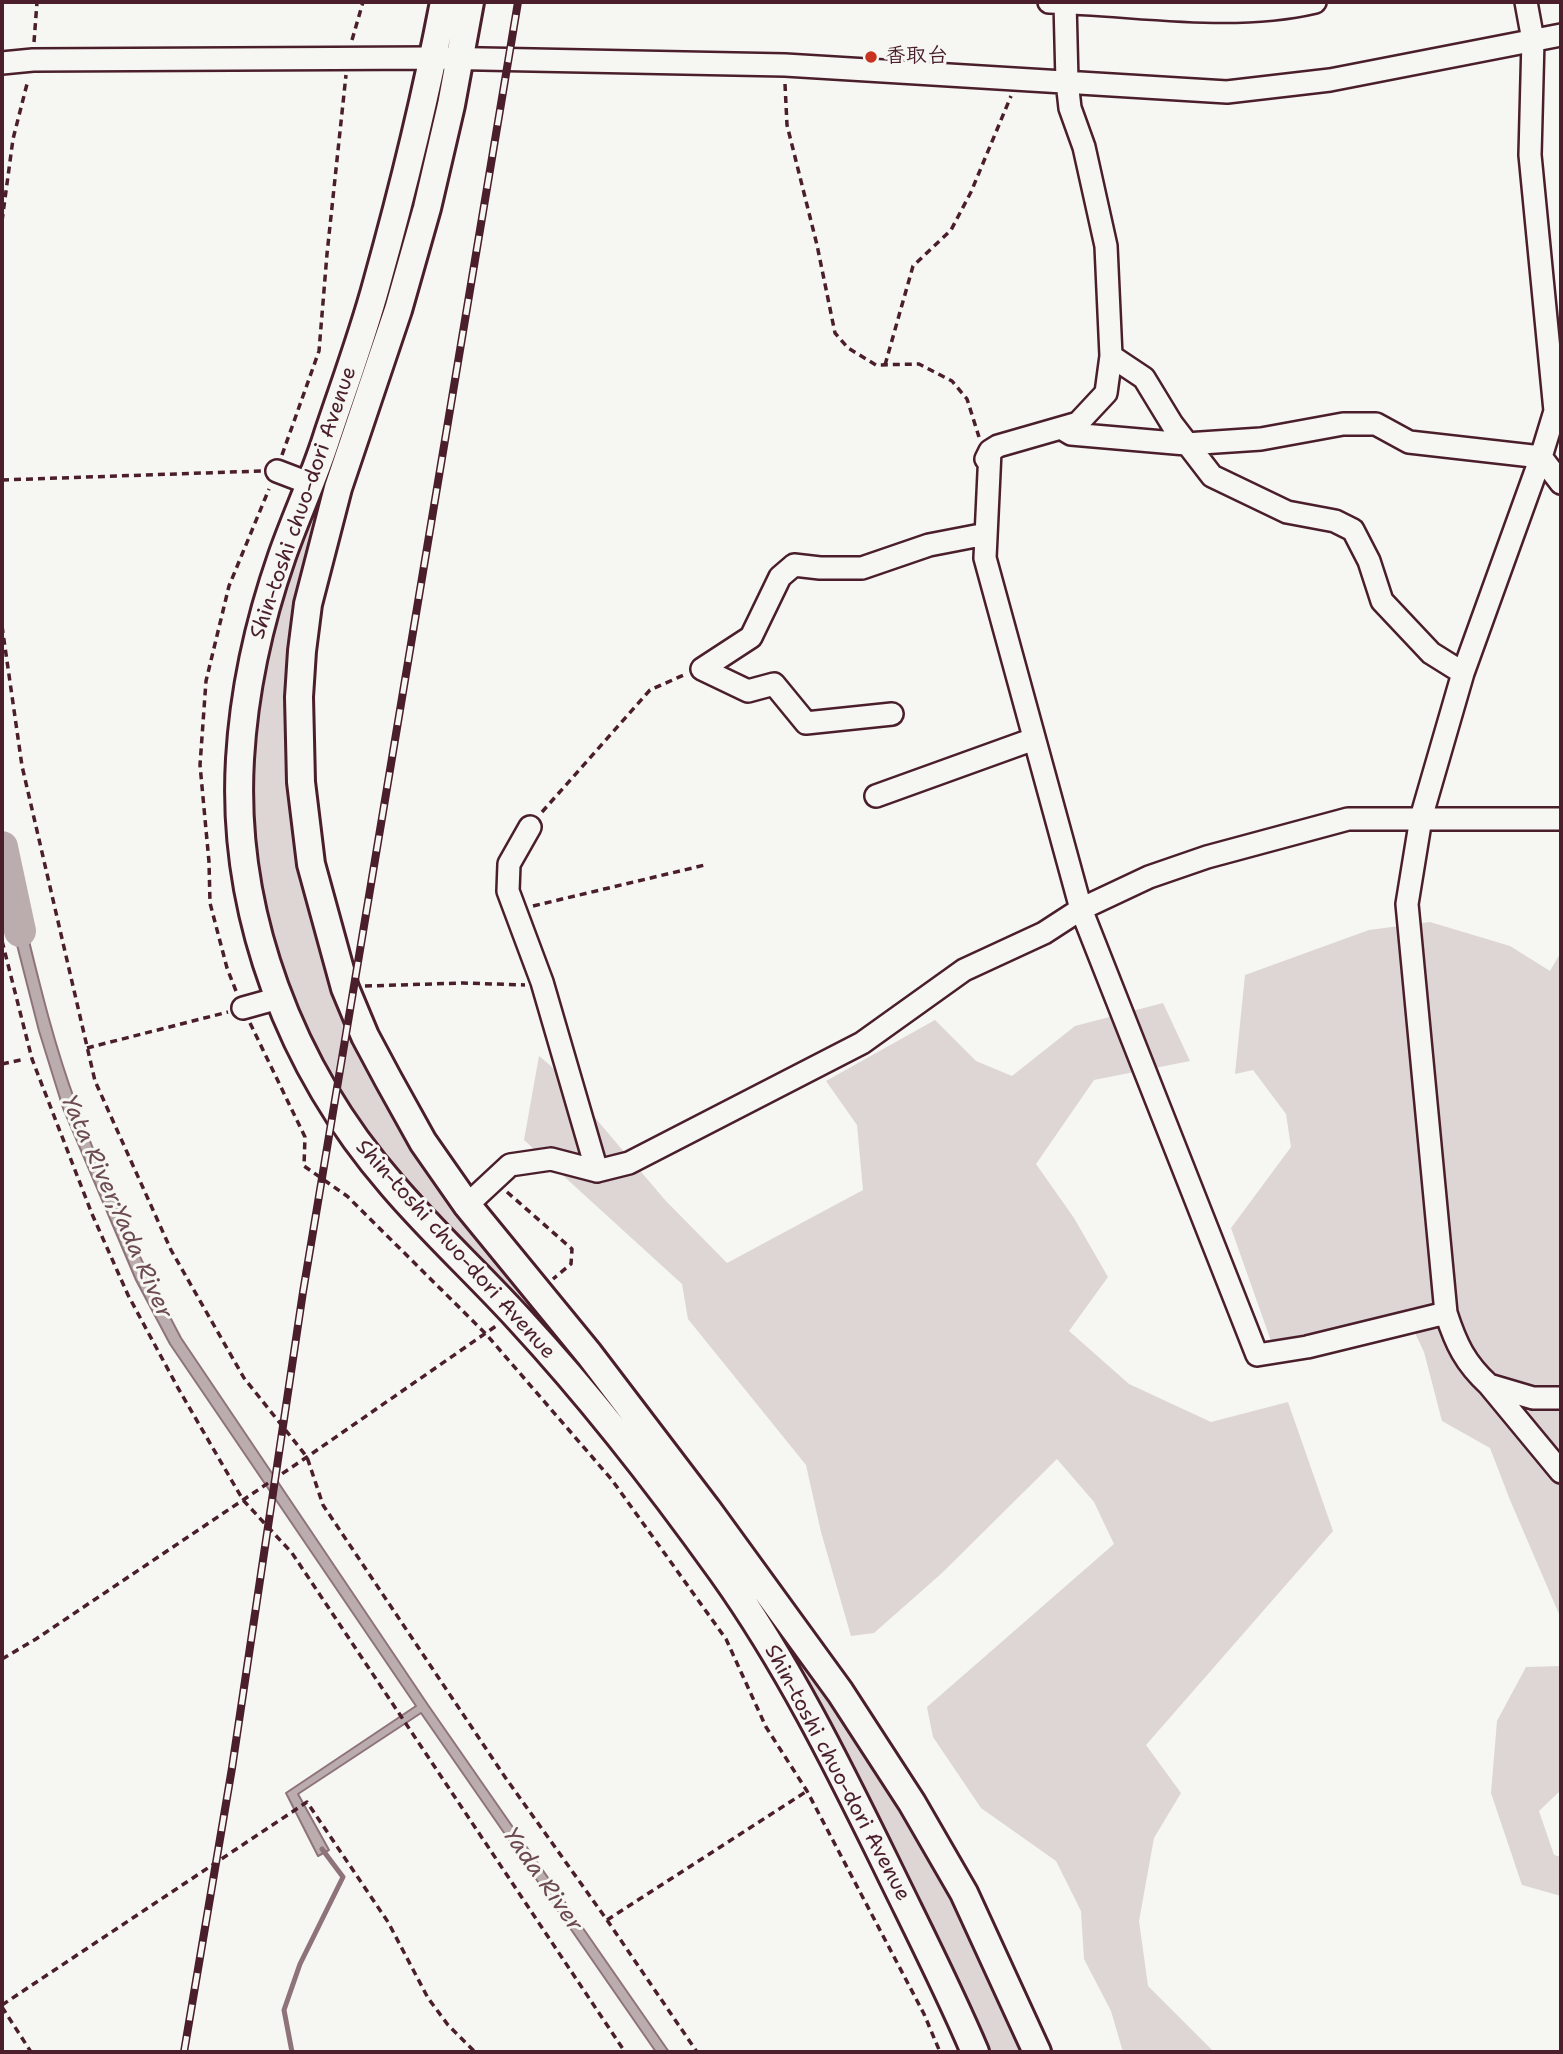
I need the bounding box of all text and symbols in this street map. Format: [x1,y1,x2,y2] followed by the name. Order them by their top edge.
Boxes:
[885,44,948,70] place label: 香取台
[863,49,879,65] marker: 香取台
[245,363,363,643] street label: Shin-toshi chuo-dori Avenue
[54,1091,178,1323] water label: Yata River;Yada River
[350,1135,560,1365] street label: Shin-toshi chuo-dori Avenue
[759,1641,915,1905] street label: Shin-toshi chuo-dori Avenue
[496,1823,588,1937] water label: Yada River

